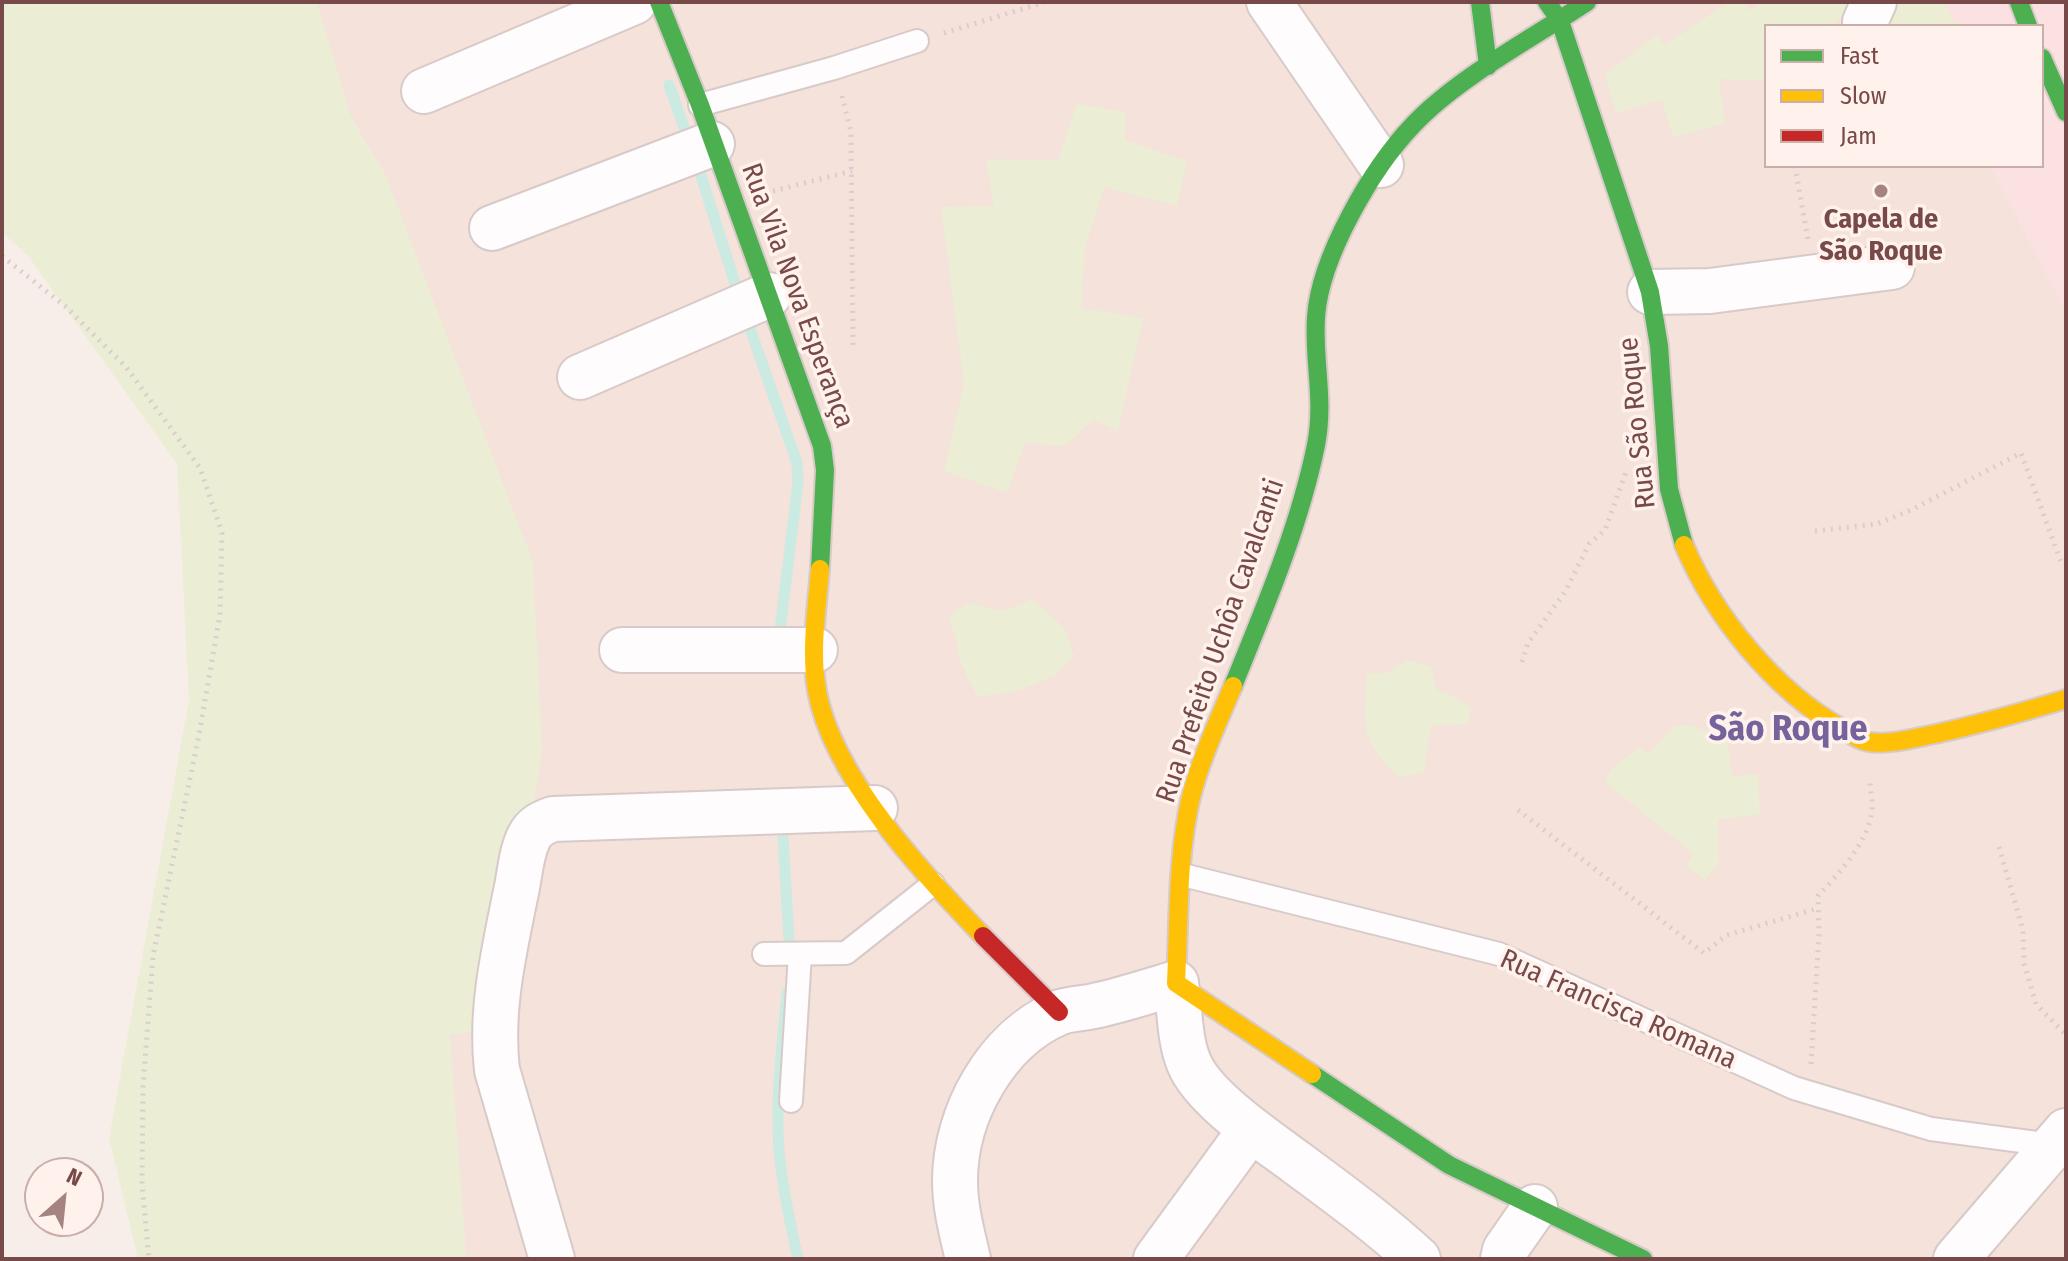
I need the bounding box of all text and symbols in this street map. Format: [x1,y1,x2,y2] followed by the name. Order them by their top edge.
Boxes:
[1764,24,2044,168] legend
[1840,42,1879,70] text: Fast
[1840,82,1886,110] text: Slow
[1840,122,1877,150] text: Jam
[733,159,861,433] street label: Rua Vila Nova Esperança
[1872,182,1890,200] marker: Capela de São Roque
[1819,203,1943,269] place label: Capela de São Roque
[1612,336,1664,510] street label: Rua São Roque
[1150,474,1292,808] street label: Rua Prefeito Uchôa Cavalcanti
[1709,708,1867,752] district label: São Roque
[1495,943,1741,1077] street label: Rua Francisca Romana
[24,1157,104,1237] north arrow
[62,1162,86,1192] text: N

